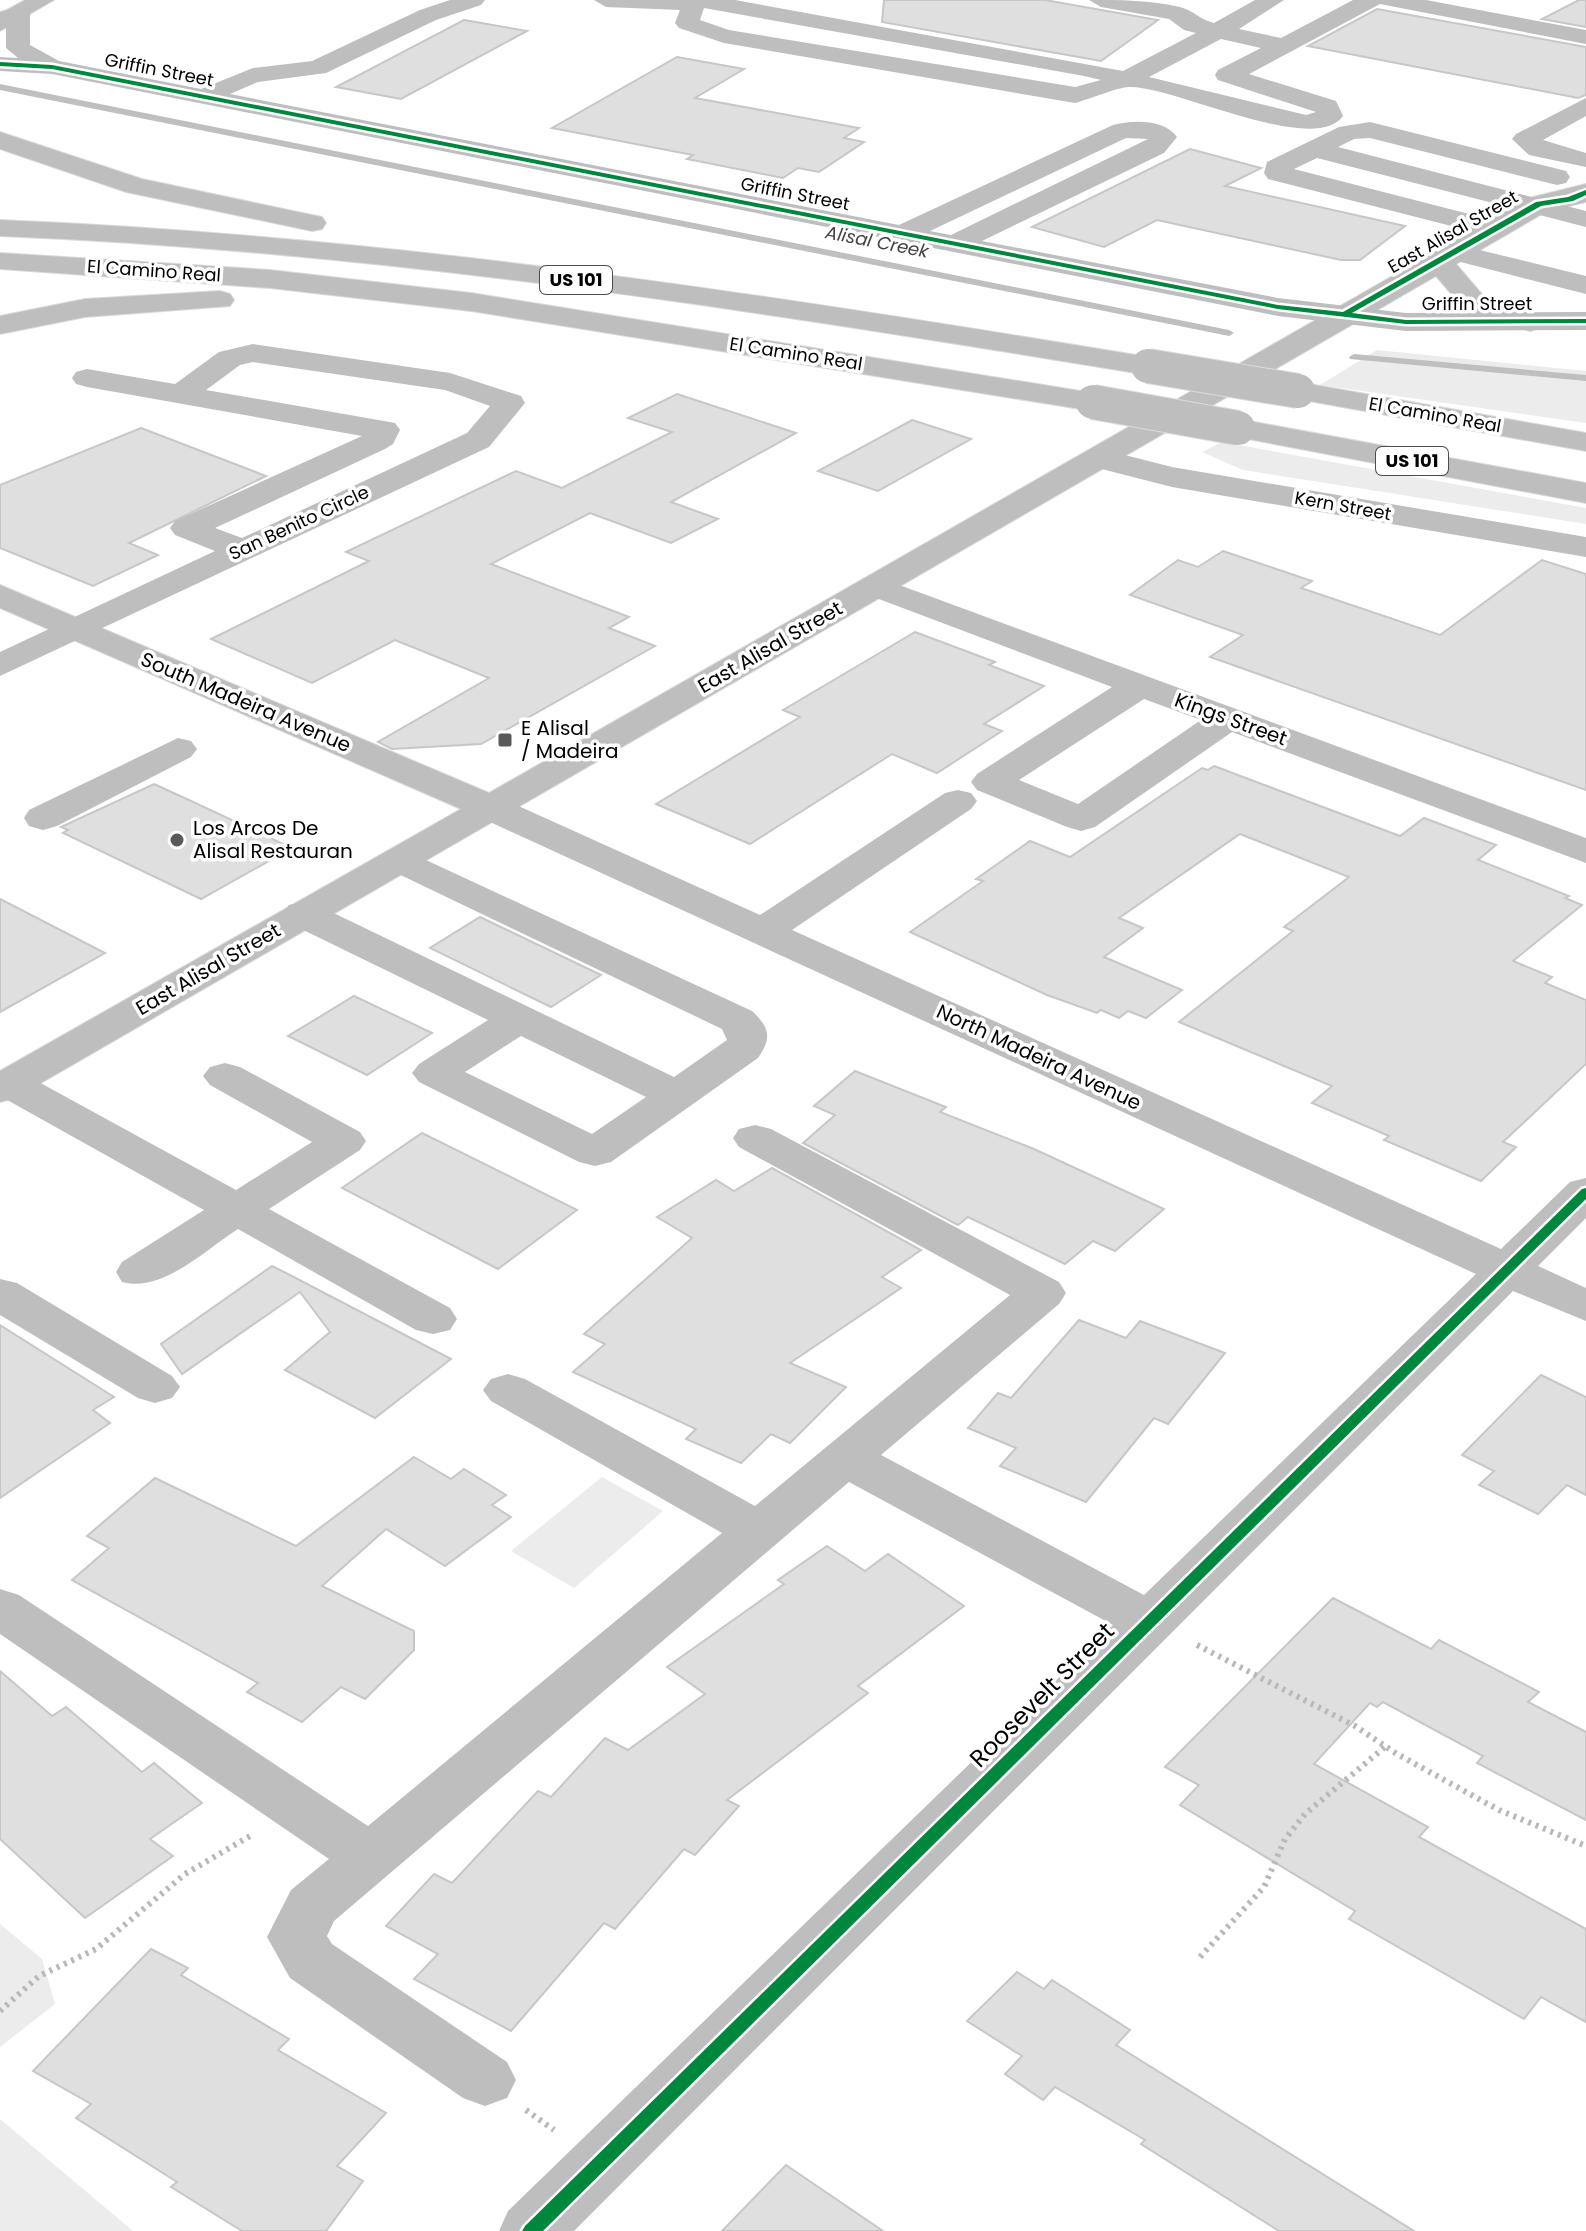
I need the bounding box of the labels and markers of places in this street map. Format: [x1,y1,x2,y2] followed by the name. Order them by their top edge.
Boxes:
[521,714,618,765] place label: E Alisal / Madeira
[496,731,514,749] marker: E Alisal / Madeira
[193,814,353,865] place label: Los Arcos De Alisal Restauran
[168,831,186,849] marker: Los Arcos De Alisal Restauran

